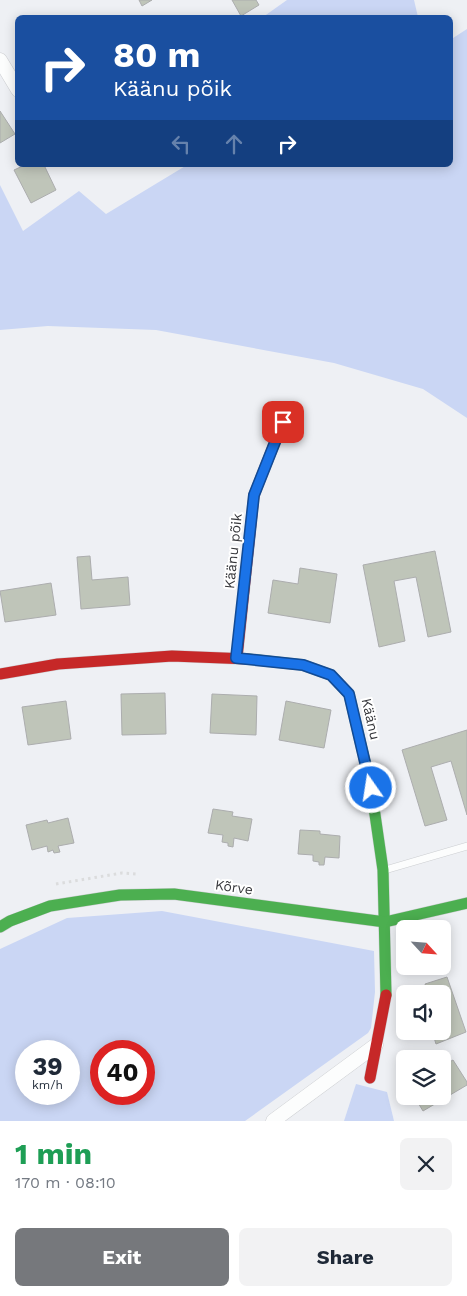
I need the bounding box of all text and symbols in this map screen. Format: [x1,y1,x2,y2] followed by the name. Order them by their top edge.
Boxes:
[113,34,200,76] text: 80 m
[30,35,95,100] icon: right
[113,76,232,101] text: Käänu põik
[167,130,195,158] icon: left
[220,130,248,158] icon: ahead
[273,130,301,158] icon: right
[262,401,304,443] pin
[269,408,297,436] icon: arrive
[221,512,245,590] street label: Käänu põik
[358,697,384,741] street label: Käänu
[344,761,396,813] position arrow
[214,876,254,898] street label: Kõrve
[396,920,451,975] north arrow
[396,920,451,1105] map controls
[396,985,451,1040] button: sound
[90,1040,155,1105] speed limit sign: 40
[396,1050,451,1105] button: layers
[32,1052,63,1081] text: 39
[32,1078,63,1092] text: km/h
[15,1136,92,1171] text: 1 min
[400,1138,452,1190] button: close
[15,1173,116,1192] text: 170 m · 08:10
[15,1228,229,1286] button: Exit
[239,1228,452,1286] button: Share

